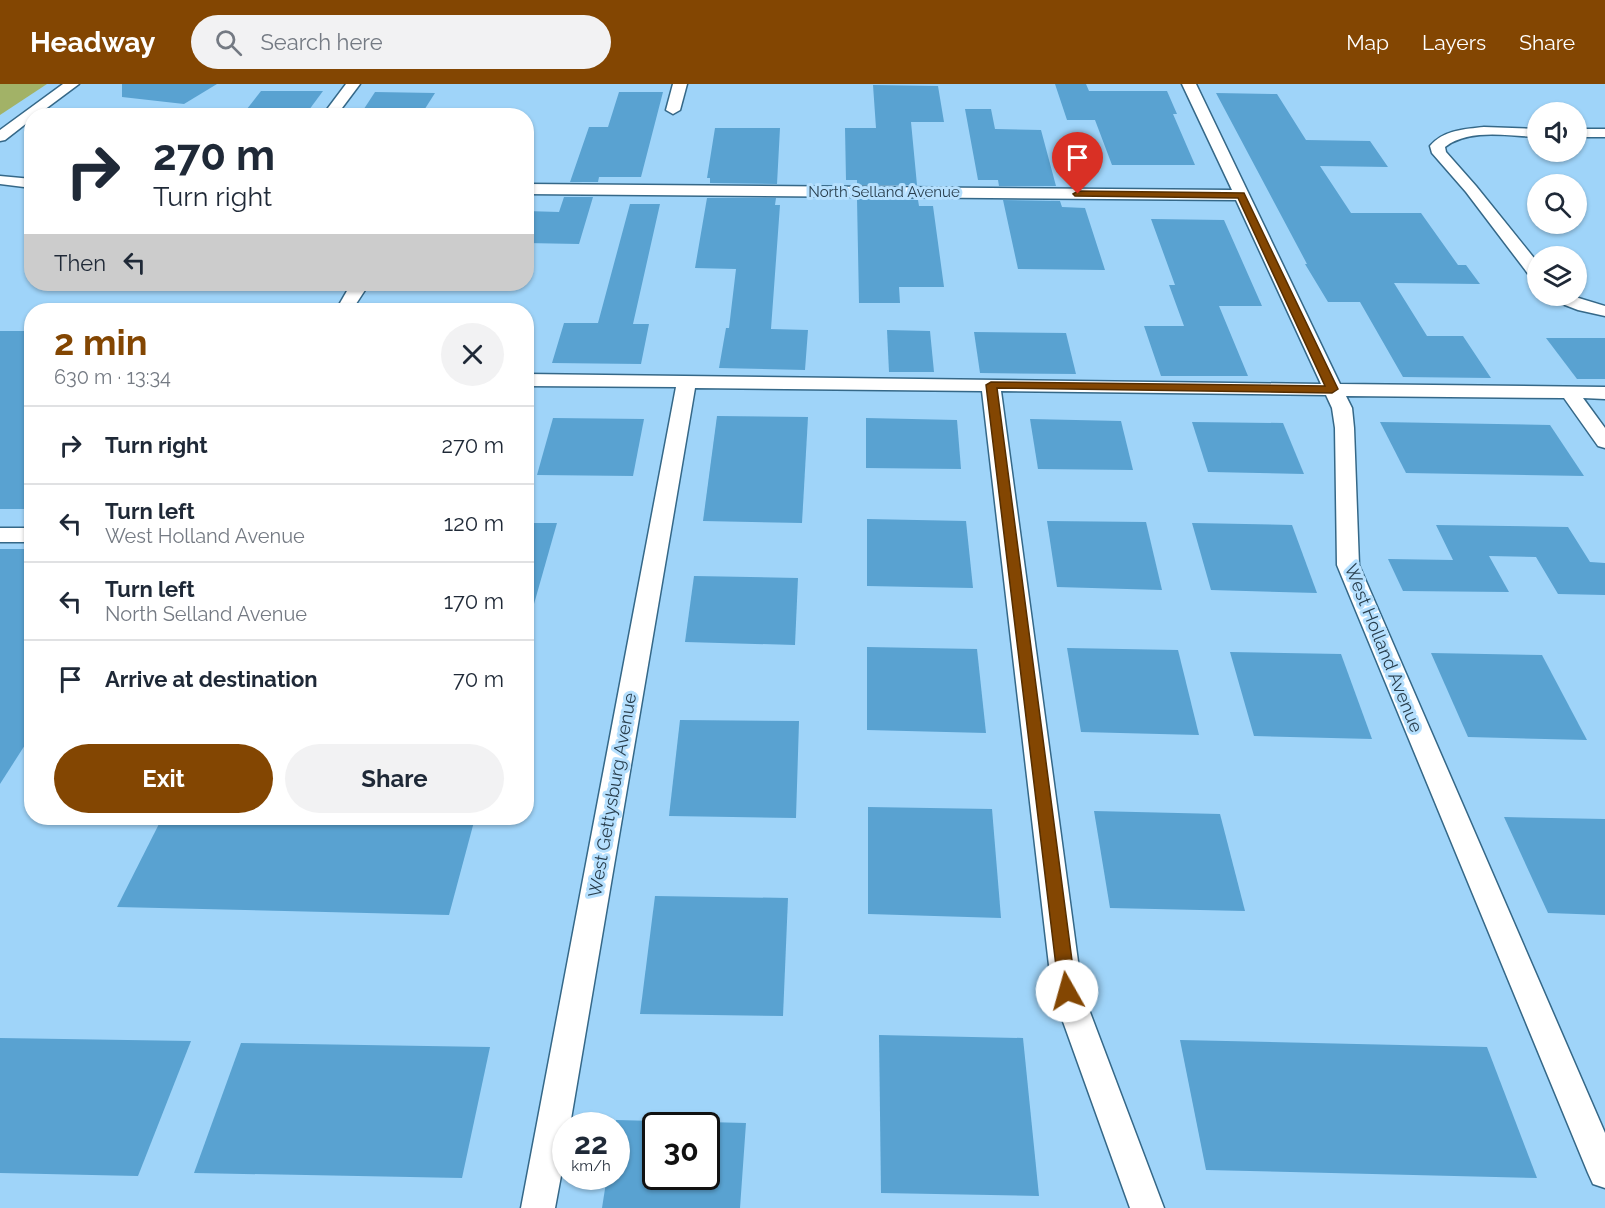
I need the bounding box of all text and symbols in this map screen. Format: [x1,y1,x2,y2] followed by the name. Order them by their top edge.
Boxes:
[191,15,611,69] search box
[30,26,155,59] text: Headway
[212,26,245,59] icon: search
[260,29,383,55] text: Search here
[1346,30,1389,55] text: Map
[1422,30,1486,55] text: Layers
[1519,30,1575,55] text: Share
[1527,102,1587,306] map controls
[1527,102,1587,162] button: sound
[153,131,275,180] text: 270 m
[54,132,132,210] icon: right
[1052,132,1103,194] pin
[1061,141,1094,174] icon: arrive
[1527,174,1587,234] button: search
[153,181,272,212] text: Turn right
[808,183,960,201] street label: North Selland Avenue
[118,246,151,279] icon: left
[1527,246,1587,306] button: layers
[54,250,106,276] text: Then
[54,321,147,363] text: 2 min
[441,323,504,386] button: close
[54,365,171,389] text: 630 m · 13:34
[54,429,87,462] icon: right
[105,432,208,458] text: Turn right
[442,432,504,458] text: 270 m
[105,498,195,524] text: Turn left
[54,507,87,540] icon: left
[444,510,504,536] text: 120 m
[105,524,305,548] text: West Holland Avenue
[1341,561,1428,736] street label: West Holland Avenue
[105,576,195,602] text: Turn left
[54,585,87,618] icon: left
[444,588,504,614] text: 170 m
[105,602,307,626] text: North Selland Avenue
[54,663,87,696] icon: arrive
[105,666,318,692] text: Arrive at destination
[453,666,504,692] text: 70 m
[584,691,640,899] street label: West Gettysburg Avenue
[54,744,273,813] button: Exit
[285,744,504,813] button: Share
[1035,959,1099,1023] position arrow
[642,1112,720,1190] speed limit sign: 30
[574,1126,608,1161] text: 22
[571,1157,611,1175] text: km/h

